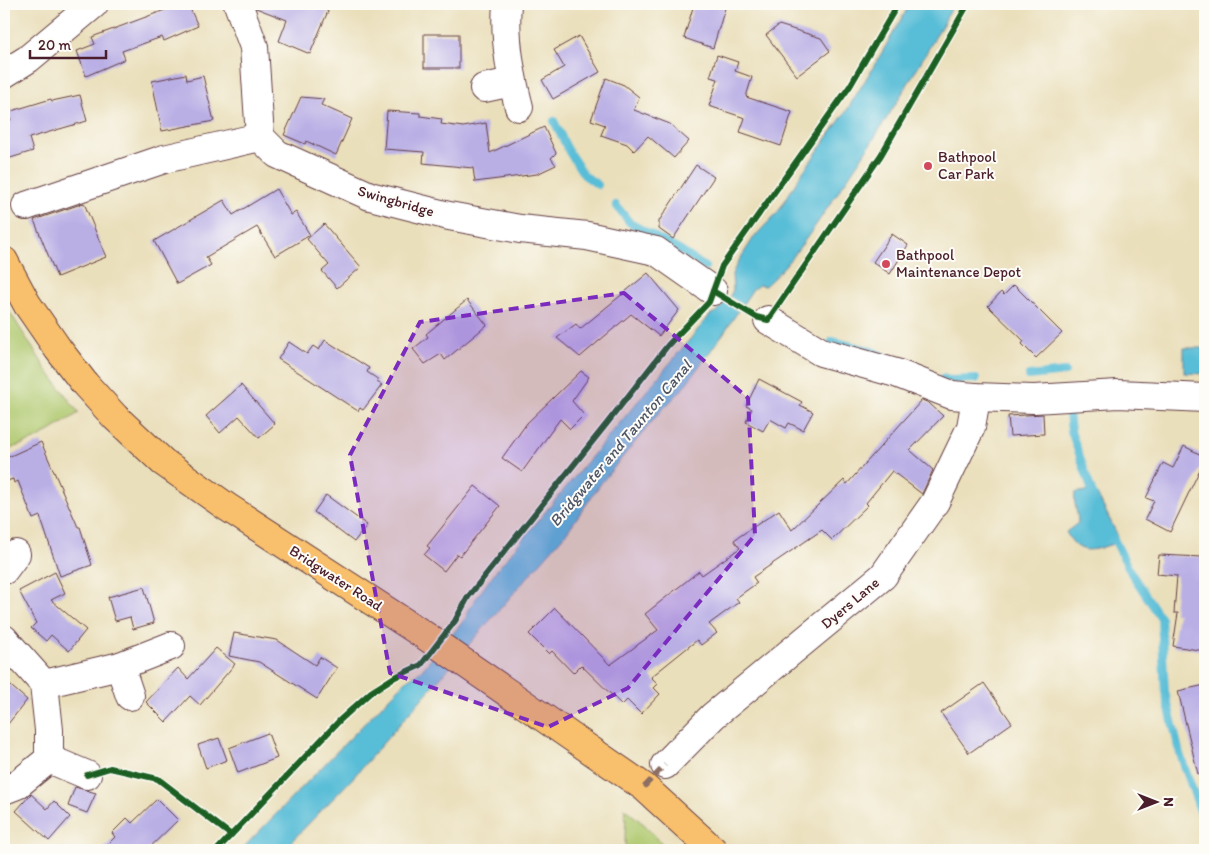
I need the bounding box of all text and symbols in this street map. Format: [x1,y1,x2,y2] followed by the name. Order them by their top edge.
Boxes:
[30,28,106,60] scale bar
[38,36,72,54] text: 20 m
[938,148,997,183] place label: Bathpool Car Park
[922,160,934,172] marker: Bathpool Car Park
[356,182,436,220] street label: Swingbridge
[896,246,1022,281] place label: Bathpool Maintenance Depot
[880,258,892,270] marker: Bathpool Maintenance Depot
[545,355,696,530] water label: Bridgwater and Taunton Canal
[286,541,386,615] street label: Bridgwater Road
[817,573,883,633] street label: Dyers Lane
[1132,776,1182,826] north arrow
[1160,797,1177,807] text: N

